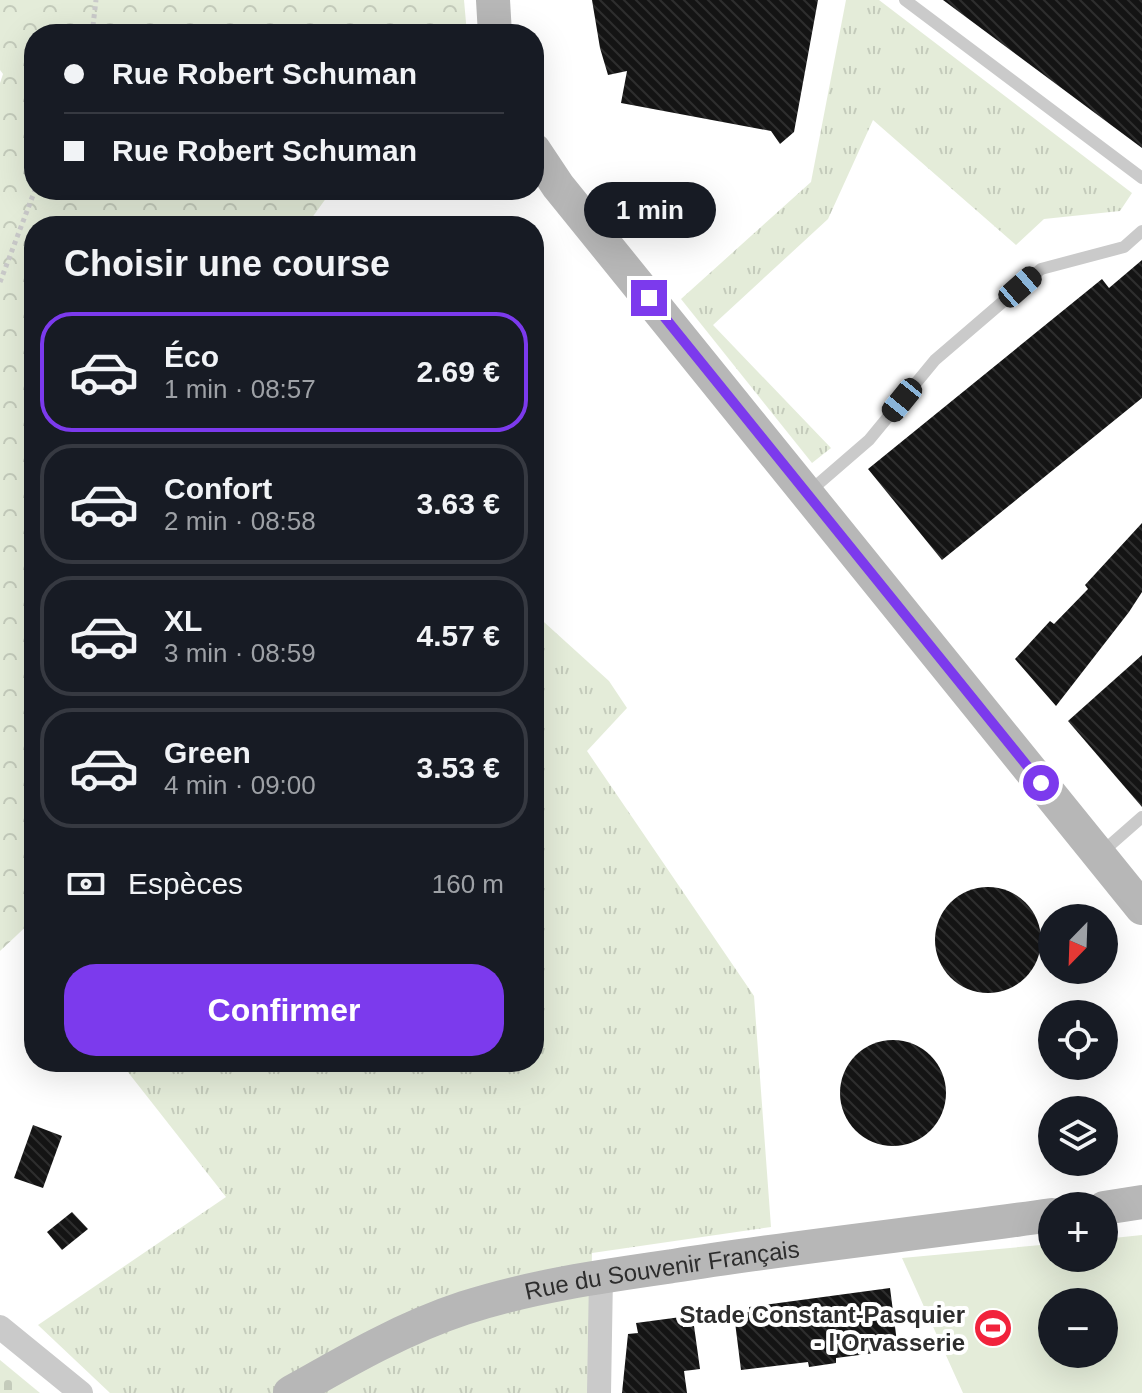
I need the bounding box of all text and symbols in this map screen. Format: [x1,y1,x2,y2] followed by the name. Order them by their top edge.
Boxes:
[112,57,417,90] text: Rue Robert Schuman
[112,134,417,167] text: Rue Robert Schuman
[583,182,715,238] callout: 1 min
[616,195,684,225] text: 1 min
[64,243,390,284] text: Choisir une course
[994,262,1046,312] car
[631,280,667,316] route end
[68,336,140,408] icon: car
[164,340,219,373] text: Éco
[417,355,500,388] text: 2.69 €
[164,374,316,404] text: 1 min · 08:57
[878,374,926,426] car
[68,468,140,540] icon: car
[164,472,272,505] text: Confort
[417,487,500,520] text: 3.63 €
[164,506,316,536] text: 2 min · 08:58
[68,600,140,672] icon: car
[164,604,202,637] text: XL
[417,619,500,652] text: 4.57 €
[164,638,316,668] text: 3 min · 08:59
[68,732,140,804] icon: car
[164,736,251,769] text: Green
[417,751,500,784] text: 3.53 €
[1023,765,1059,801] route start
[164,770,316,800] text: 4 min · 09:00
[64,862,108,906] icon: cash
[128,867,243,900] text: Espèces
[432,869,504,899] text: 160 m
[1038,904,1118,984] north arrow
[1038,904,1118,1368] map controls
[64,964,504,1056] button: Confirmer
[1038,1000,1118,1080] button: locate
[1038,1096,1118,1176] button: layers
[1038,1192,1118,1272] button: +
[522,1235,801,1304] street label: Rue du Souvenir Français
[1038,1288,1118,1368] button: −
[680,1301,965,1356] place label: Stade Constant-Pasquier - l'Orvasserie
[972,1307,1014,1349] sports icon: Stade Constant-Pasquier - l'Orvasserie

